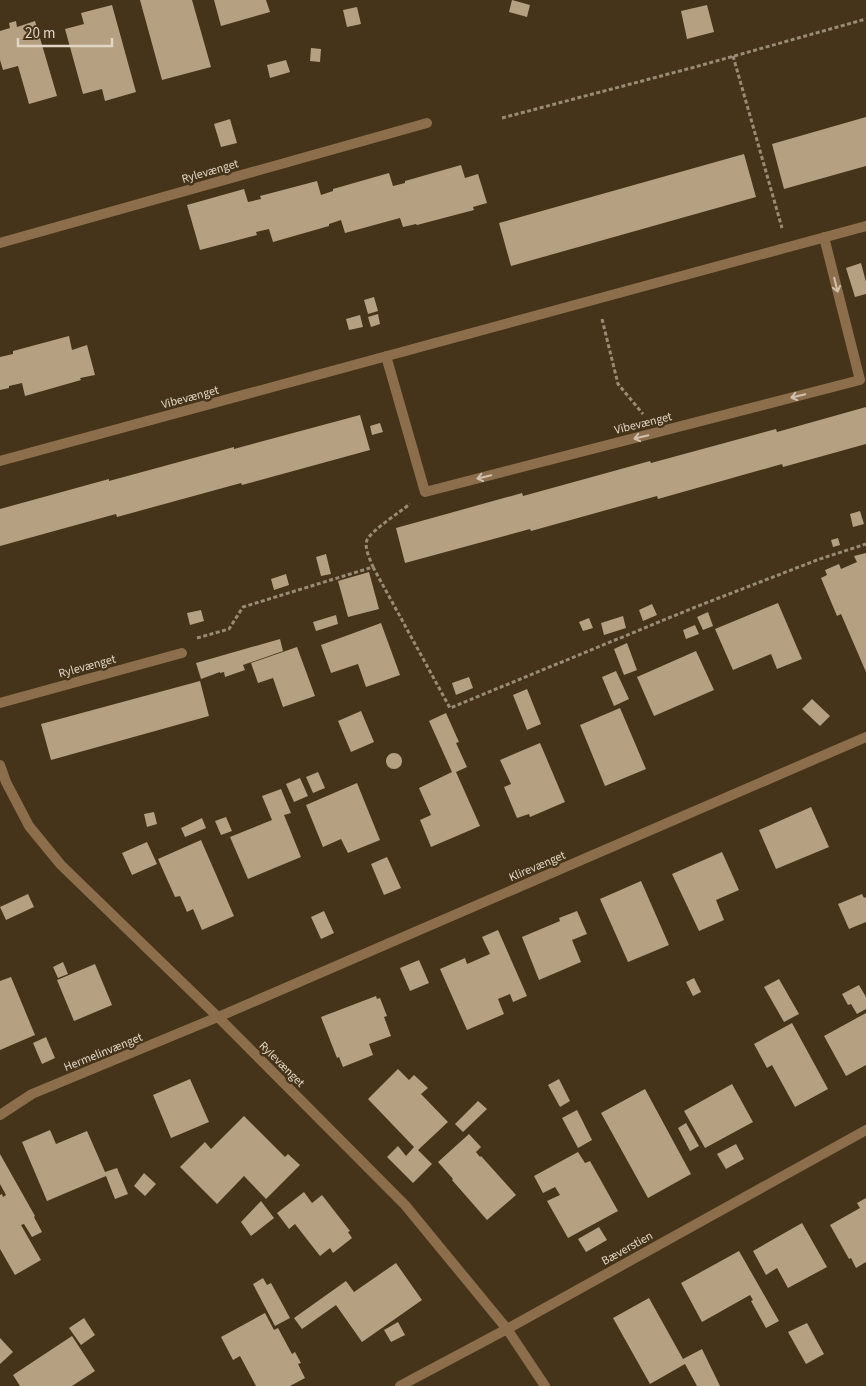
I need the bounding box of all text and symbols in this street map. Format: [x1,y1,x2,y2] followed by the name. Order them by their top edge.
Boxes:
[18,15,111,47] scale bar
[25,23,55,44] text: 20 m
[180,155,241,188] street label: Rylevænget
[832,276,841,292] one-way arrow
[160,382,221,413] street label: Vibevænget
[791,392,807,401] one-way arrow
[613,408,674,439] street label: Vibevænget
[633,432,649,442] one-way arrow
[476,473,492,482] one-way arrow
[57,651,118,682] street label: Rylevænget
[506,847,568,886] street label: Klirevænget
[61,1029,145,1076] street label: Hermelinvænget
[255,1038,308,1091] street label: Rylevænget
[598,1227,656,1270] street label: Bæverstien

